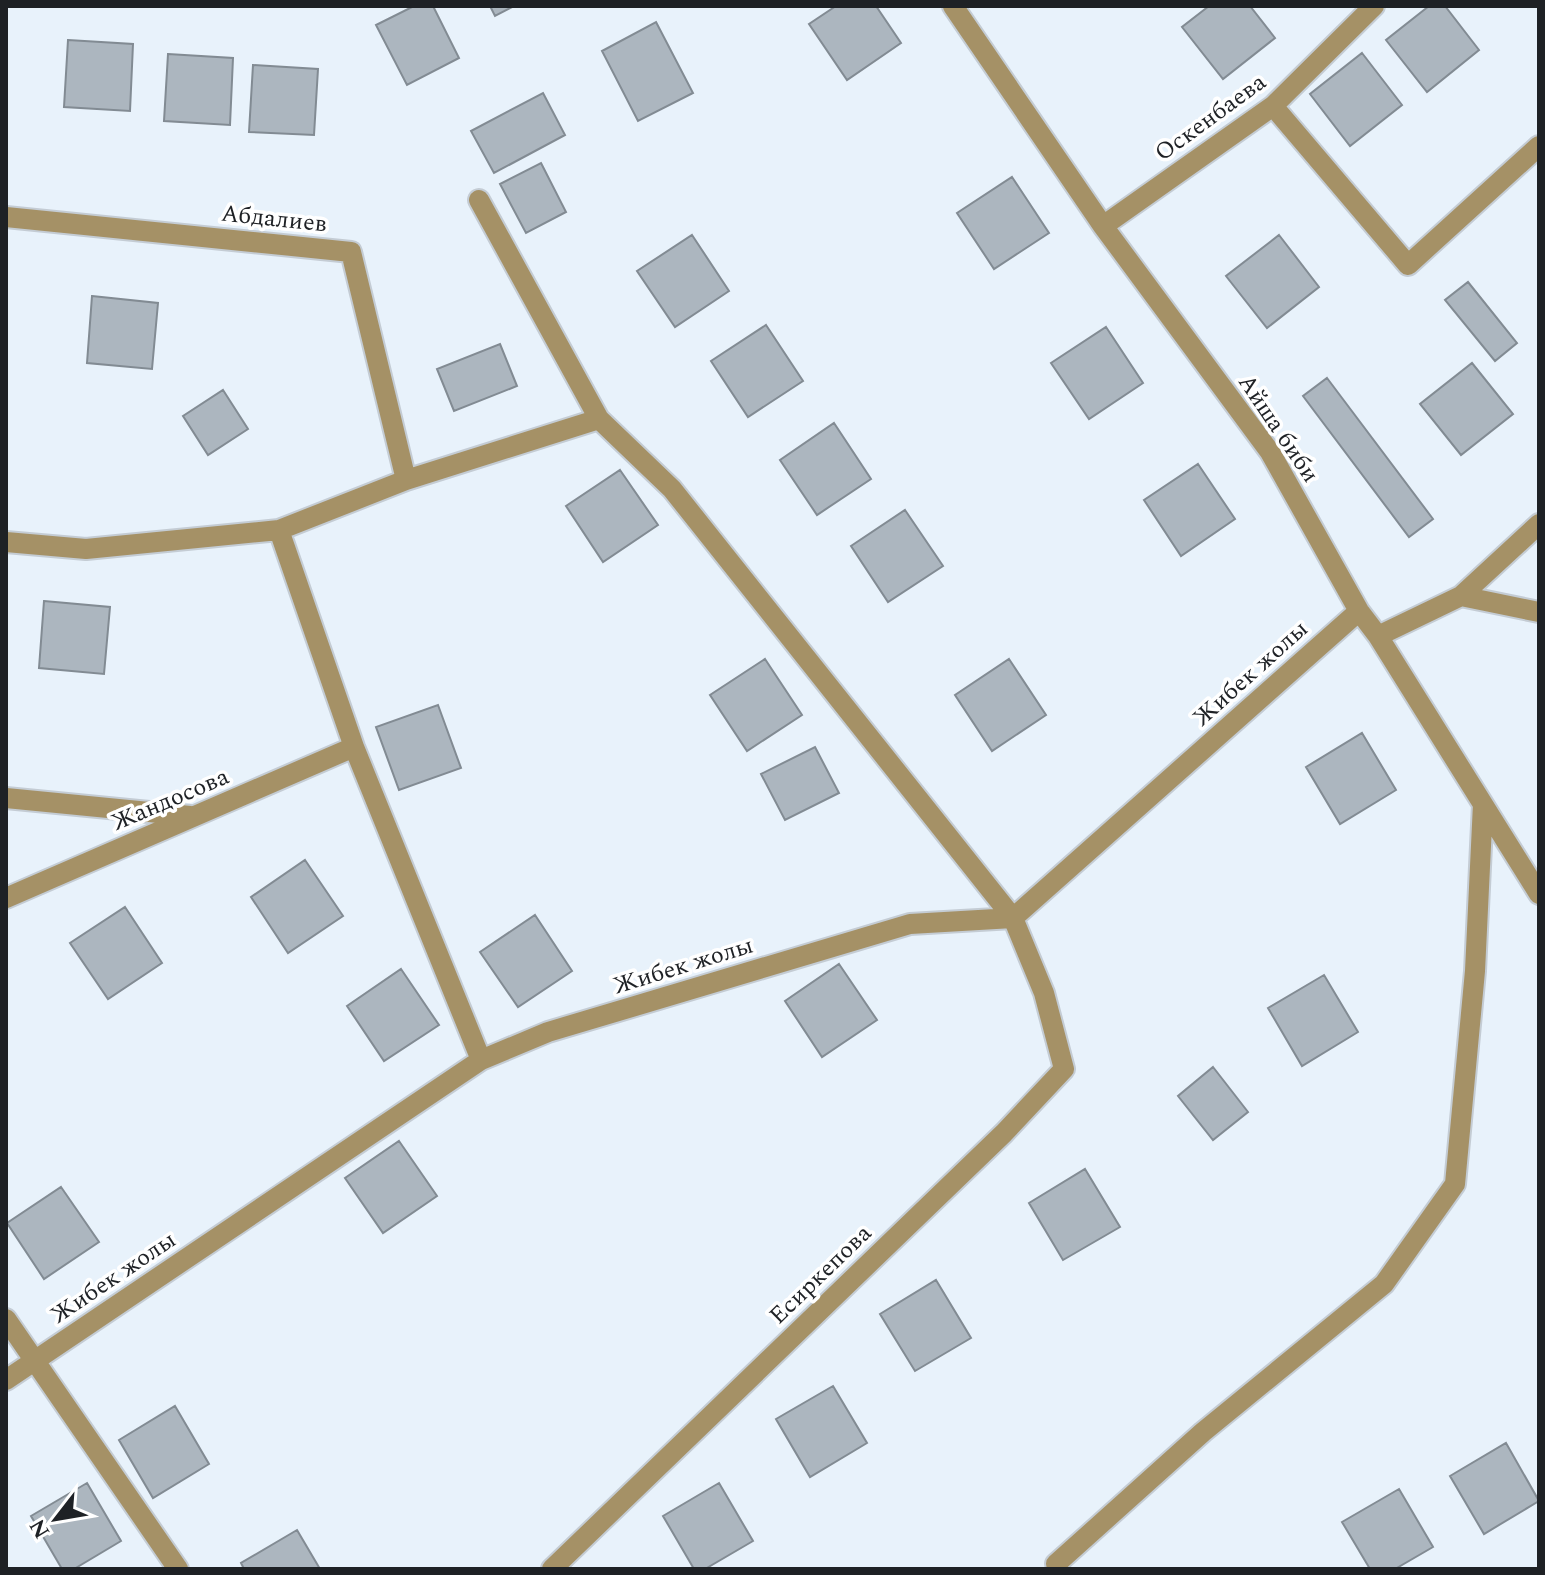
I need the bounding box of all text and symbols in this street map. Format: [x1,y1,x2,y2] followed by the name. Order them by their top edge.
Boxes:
[1147,65,1274,171] street label: Оскенбаева
[219,196,329,242] street label: Абдалиев
[1229,367,1328,490] street label: Айша биби
[1185,612,1316,735] street label: Жибек жолы
[106,759,235,841] street label: Жандосова
[609,928,758,1004] street label: Жибек жолы
[761,1216,881,1333] street label: Есиркепова
[44,1223,184,1333] street label: Жибек жолы
[16,1479,96,1559] north arrow
[21,1512,59,1545] text: N

